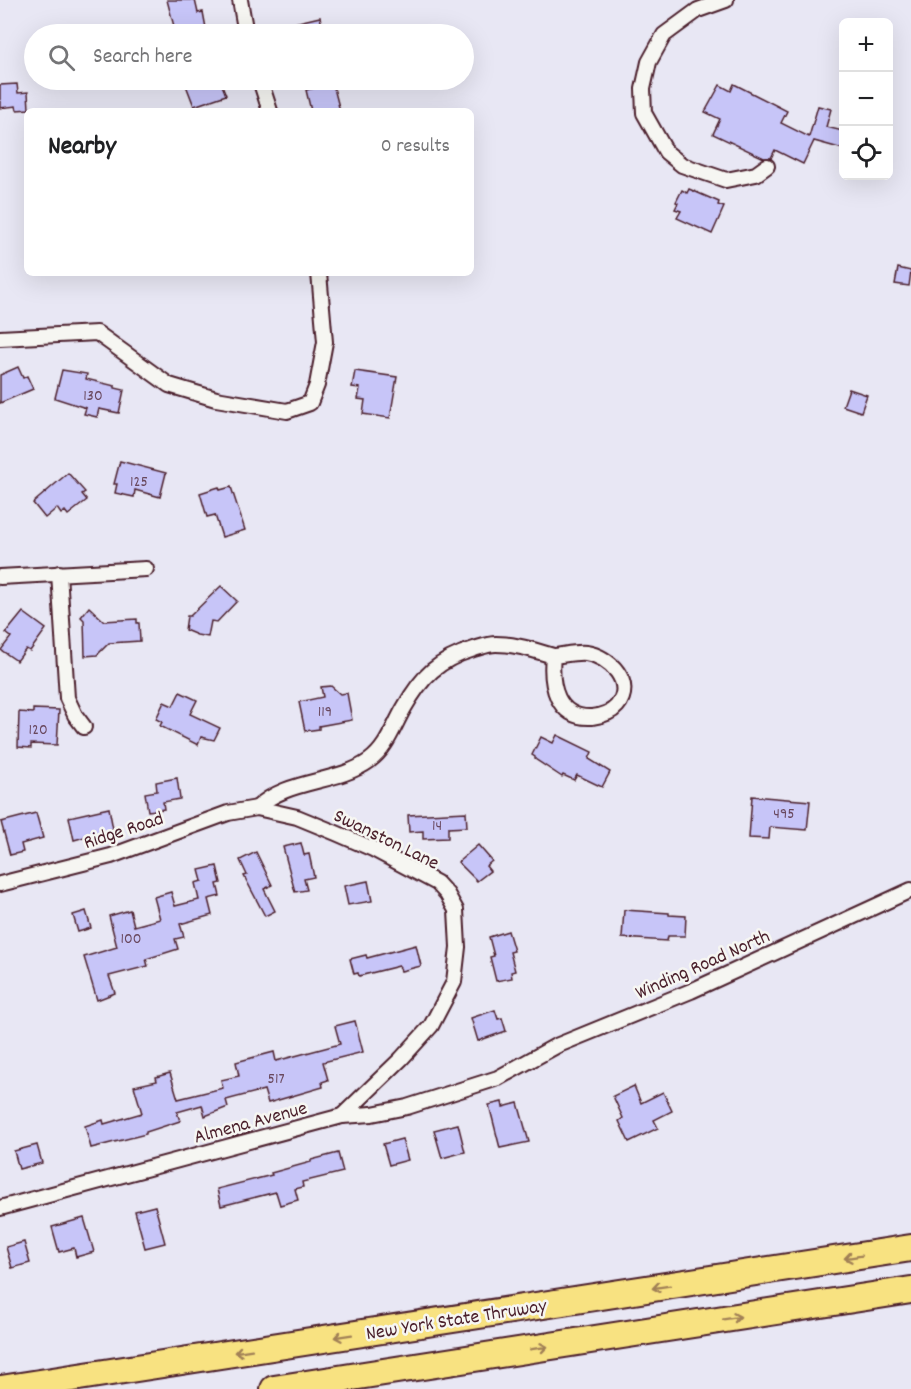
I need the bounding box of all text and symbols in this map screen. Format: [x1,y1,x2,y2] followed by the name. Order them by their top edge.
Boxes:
[839,18,893,180] map controls
[839,18,893,72] button: +
[24,24,474,90] search box
[45,41,78,74] icon: search
[93,42,192,73] text: Search here
[839,72,893,126] button: −
[839,126,893,180] button: locate
[48,129,116,166] text: Nearby
[381,133,450,161] text: 0 results
[83,385,103,408] house number: 130
[130,471,148,494] house number: 125
[318,701,332,724] house number: 119
[28,719,48,742] house number: 120
[328,803,443,878] street label: Swanston Lane
[773,803,795,826] house number: 495
[80,806,167,858] street label: Ridge Road
[432,815,442,838] house number: 14
[631,924,775,1008] street label: Winding Road North
[121,928,141,951] house number: 100
[267,1068,285,1091] house number: 517
[191,1095,311,1152] street label: Almena Avenue
[844,1251,864,1262] one-way arrow
[651,1281,671,1292] one-way arrow
[364,1293,550,1349] street label: New York State Thruway
[722,1312,741,1323] one-way arrow
[334,1330,354,1341] one-way arrow
[529,1342,549,1353] one-way arrow
[233,1346,253,1357] one-way arrow

